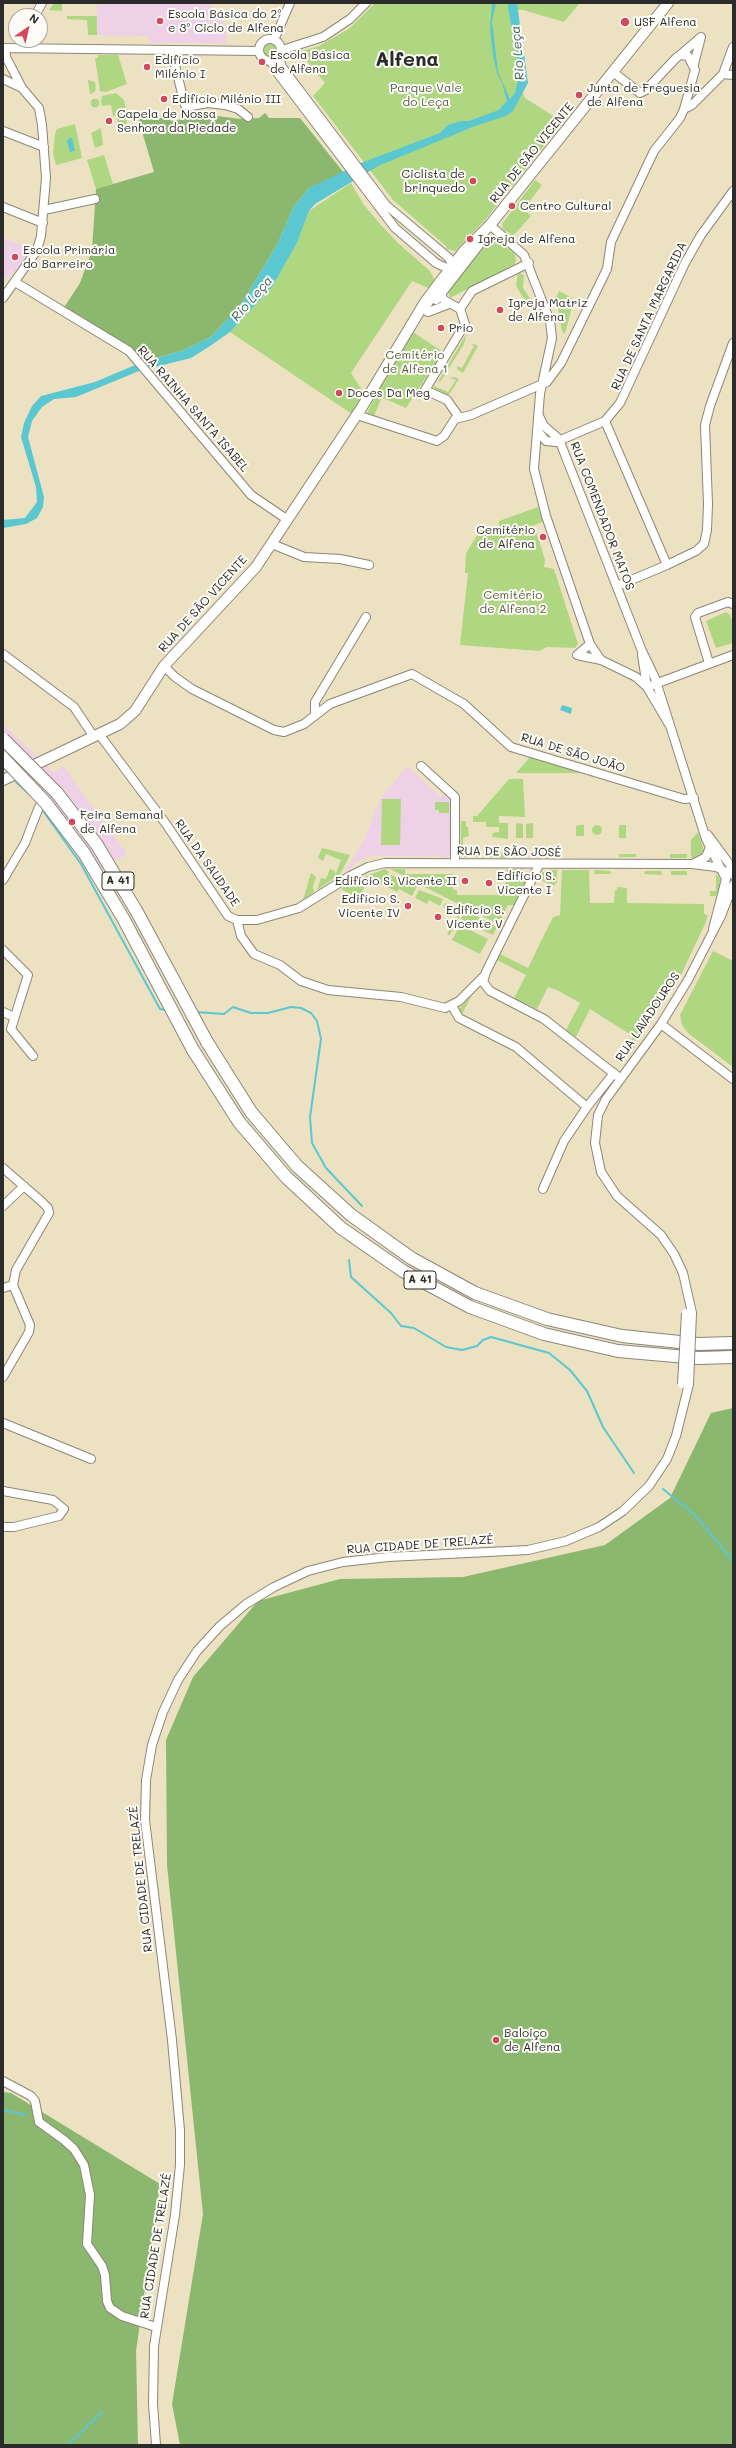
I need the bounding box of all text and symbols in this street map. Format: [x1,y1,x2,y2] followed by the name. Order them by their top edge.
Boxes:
[168,7,284,35] place label: Escola Básica do 2º e 3º Ciclo de Alfena
[8,8,48,48] north arrow
[27,10,42,27] text: N
[634,15,697,29] place label: USF Alfena
[155,16,165,26] marker: Escola Básica do 2º e 3º Ciclo de Alfena
[619,16,631,28] marker: USF Alfena
[508,25,528,81] water label: Rio Leça
[270,48,350,76] place label: Escola Básica de Alfena
[375,48,439,72] district label: Alfena
[155,53,205,81] place label: Edifício Milénio I
[257,57,267,67] marker: Escola Básica de Alfena
[142,62,152,72] marker: Edifício Milénio I
[390,81,462,109] park label: Parque Vale do Leça
[587,81,700,109] place label: Junta de Freguesia de Alfena
[574,90,584,100] marker: Junta de Freguesia de Alfena
[172,92,281,106] place label: Edifício Milénio III
[159,94,169,104] marker: Edifício Milénio III
[487,100,577,206] street label: RUA DE SÃO VICENTE
[117,107,237,135] place label: Capela de Nossa Senhora da Piedade
[104,116,114,126] marker: Capela de Nossa Senhora da Piedade
[402,167,465,195] place label: Ciclista de brinquedo
[468,176,478,186] marker: Ciclista de brinquedo
[520,199,611,213] place label: Centro Cultural
[507,201,517,211] marker: Centro Cultural
[478,232,575,246] place label: Igreja de Alfena
[465,234,475,244] marker: Igreja de Alfena
[608,240,690,392] street label: RUA DE SANTA MARGARIDA
[23,243,115,271] place label: Escola Primária do Barreiro
[10,252,20,262] marker: Escola Primária do Barreiro
[228,273,276,325] water label: Rio Leça
[508,296,588,324] place label: Igreja Matriz de Alfena
[495,305,505,315] marker: Igreja Matriz de Alfena
[449,321,473,335] place label: Prio
[436,323,446,333] marker: Prio
[134,343,252,475] street label: RUA RAINHA SANTA ISABEL
[382,348,448,376] park label: Cemitério de Alfena 1
[347,386,430,400] place label: Doces Da Meg
[334,388,344,398] marker: Doces Da Meg
[567,440,637,592] street label: RUA COMENDADOR MATOS
[476,523,535,551] place label: Cemitério de Alfena
[538,532,548,542] marker: Cemitério de Alfena
[156,553,250,655] street label: RUA DE SÃO VICENTE
[480,588,546,616] park label: Cemitério de Alfena 2
[519,730,627,776] street label: RUA DE SÃO JOÃO
[80,808,164,836] place label: Feira Semanal de Alfena
[67,817,77,827] marker: Feira Semanal de Alfena
[172,817,242,909] street label: RUA DA SAUDADE
[457,844,561,860] street label: RUA DE SÃO JOSÉ
[497,869,556,897] place label: Edifício S. Vicente I
[102,872,134,890] road number: A 41
[335,874,457,888] place label: Edifício S. Vicente II
[460,876,470,886] marker: Edifício S. Vicente II
[484,878,494,888] marker: Edifício S. Vicente I
[338,892,400,920] place label: Edifício S. Vicente IV
[403,901,413,911] marker: Edifício S. Vicente IV
[446,903,505,931] place label: Edificío S. Vicente V
[433,912,443,922] marker: Edificío S. Vicente V
[613,970,683,1064] street label: RUA LAVADOUROS
[404,1271,436,1289] road number: A 41
[346,1533,494,1557] street label: RUA CIDADE DE TRELAZÉ
[126,1805,156,1953] street label: RUA CIDADE DE TRELAZÉ
[504,2026,560,2054] place label: Baloiço de Alfena
[491,2035,501,2045] marker: Baloiço de Alfena
[137,2172,175,2320] street label: RUA CIDADE DE TRELAZÉ

